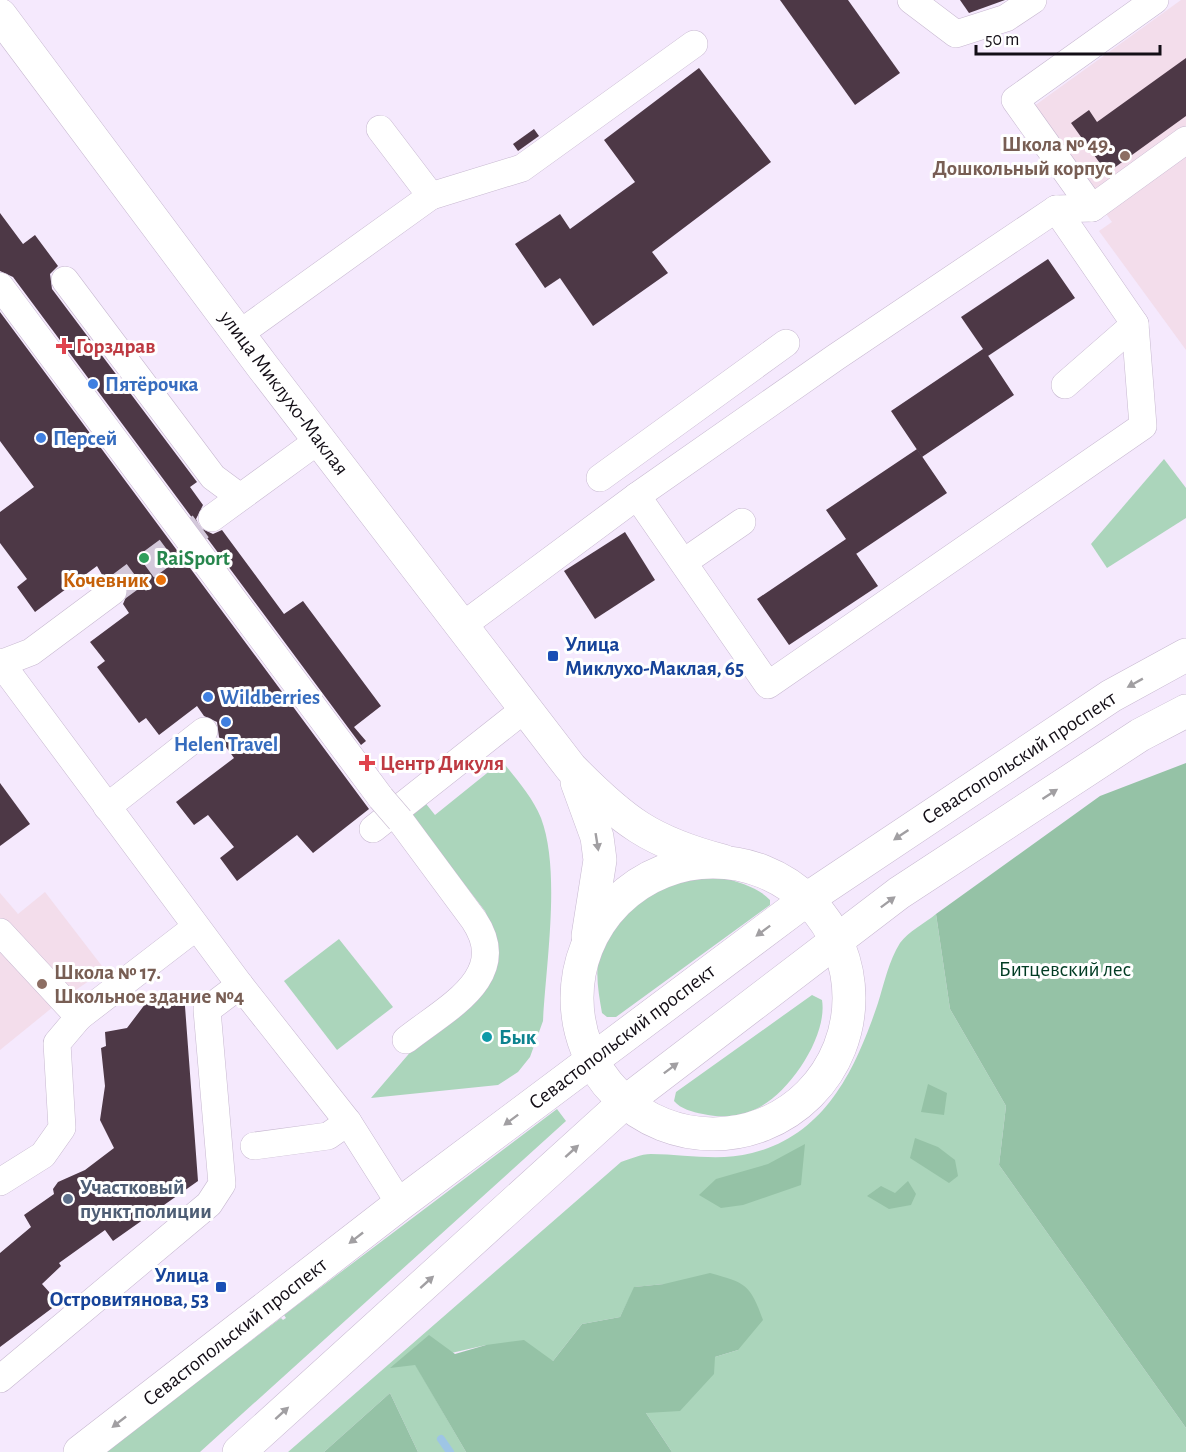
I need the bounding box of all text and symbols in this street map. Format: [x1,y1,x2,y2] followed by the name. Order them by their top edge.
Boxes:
[976,18,1160,56] scale bar
[985,31,1019,49] text: 50 m
[932,134,1113,179] place label: Школа № 49. Дошкольный корпус
[1118,149,1132,163] marker: Школа № 49. Дошкольный корпус
[215,306,352,479] street label: улица Миклухо-Маклая
[76,336,155,357] place label: Горздрав
[57,339,71,353] marker: Горздрав
[105,374,199,395] place label: Пятёрочка
[86,377,100,391] marker: Пятёрочка
[53,428,117,449] place label: Персей
[34,431,48,445] marker: Персей
[156,548,230,569] place label: RaiSport
[137,551,151,565] marker: RaiSport
[63,570,150,591] place label: Кочевник
[154,573,168,587] marker: Кочевник
[565,634,744,679] place label: Улица Миклухо-Маклая, 65
[546,649,560,663] marker: Улица Миклухо-Маклая, 65
[1126,678,1143,688] one-way arrow
[220,687,320,708] place label: Wildberries
[918,687,1120,829] street label: Севастопольский проспект
[201,690,215,704] marker: Wildberries
[219,715,233,729] marker: Helen Travel
[174,734,278,755] place label: Helen Travel
[380,753,504,774] place label: Центр Дикуля
[358,754,376,772] marker: Центр Дикуля
[1042,789,1058,800] one-way arrow
[893,829,909,840] one-way arrow
[593,833,602,852] one-way arrow
[879,896,895,908] one-way arrow
[755,925,770,937] one-way arrow
[999,959,1131,980] park label: Битцевский лес
[525,960,719,1114] street label: Севастопольский проспект
[54,962,244,1007] place label: Школа № 17. Школьное здание №4
[35,977,49,991] marker: Школа № 17. Школьное здание №4
[499,1027,537,1048] place label: Бык
[480,1030,494,1044] marker: Бык
[663,1062,678,1074] one-way arrow
[503,1114,519,1126] one-way arrow
[564,1145,579,1158] one-way arrow
[80,1177,212,1222] place label: Участковый пункт полиции
[61,1192,75,1206] marker: Участковый пункт полиции
[348,1232,364,1245] one-way arrow
[139,1254,331,1410] street label: Севастопольский проспект
[49,1265,209,1310] place label: Улица Островитянова, 53
[419,1276,434,1289] one-way arrow
[214,1280,228,1294] marker: Улица Островитянова, 53
[275,1406,290,1420] one-way arrow
[111,1416,127,1428] one-way arrow

